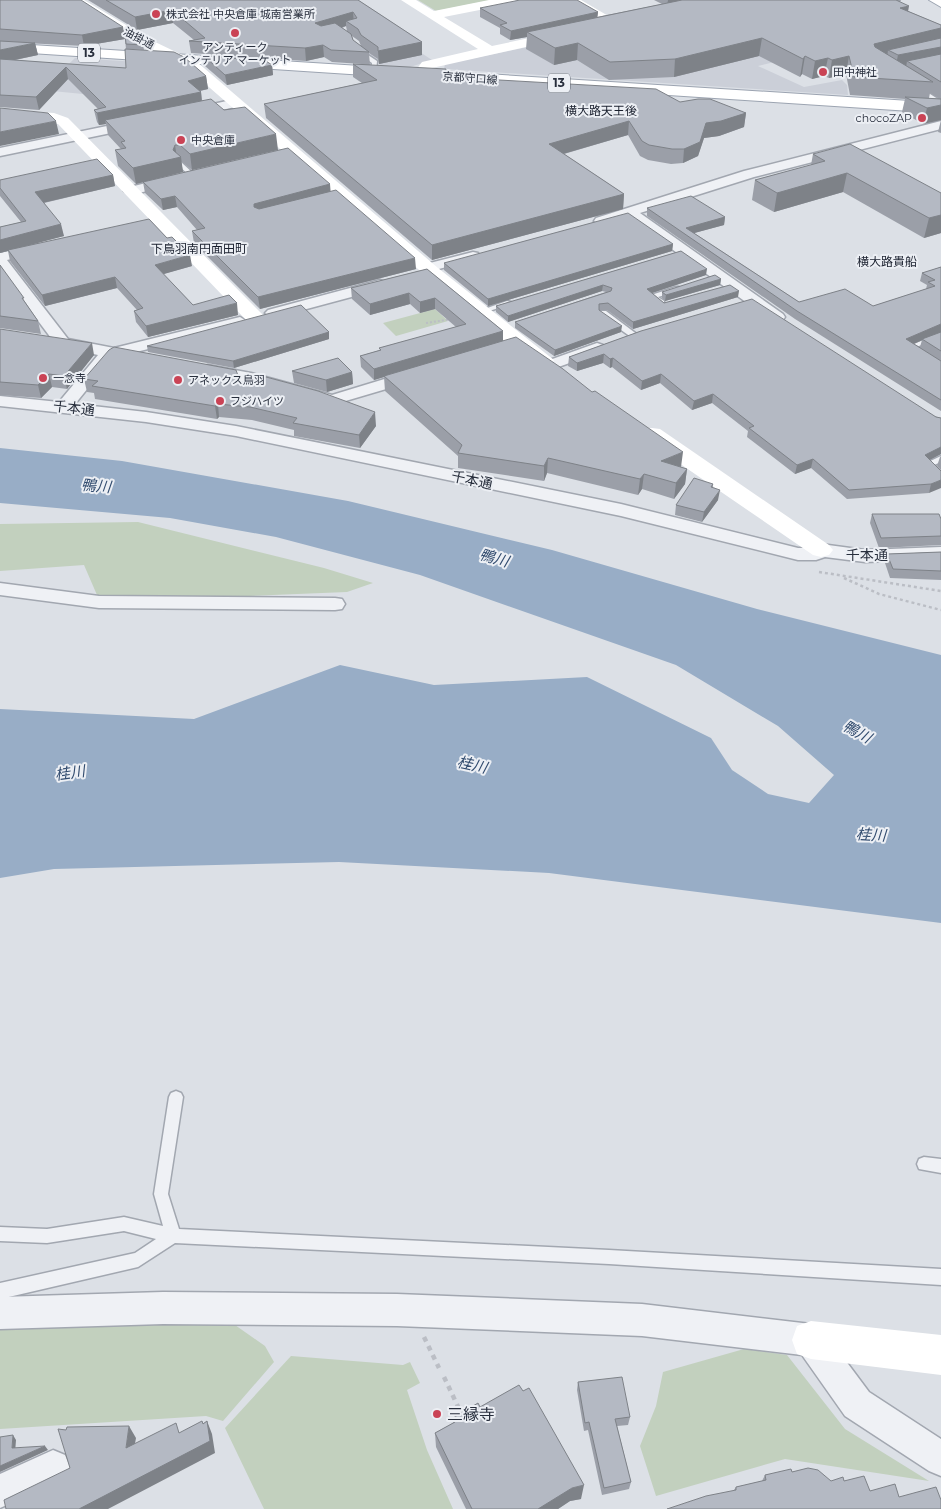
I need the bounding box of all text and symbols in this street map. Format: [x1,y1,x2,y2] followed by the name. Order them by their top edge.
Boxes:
[166,7,316,21] place label: 株式会社 中央倉庫 城南営業所
[150,8,162,20] marker: 株式会社 中央倉庫 城南営業所
[121,24,157,52] street label: 油掛通
[229,27,241,39] marker: アンティーク インテリア マーケット
[179,40,291,67] place label: アンティーク インテリア マーケット
[78,44,100,62] road number: 13
[833,65,877,79] place label: 田中神社
[817,66,829,78] marker: 田中神社
[442,69,498,87] street label: 京都守口線
[548,74,570,92] road number: 13
[565,103,637,118] district label: 横大路天王後
[856,111,912,125] place label: chocoZAP
[916,112,928,124] marker: chocoZAP
[191,133,235,147] place label: 中央倉庫
[175,134,187,146] marker: 中央倉庫
[151,241,247,256] district label: 下鳥羽南円面田町
[857,254,917,269] district label: 横大路貴船
[53,371,86,385] place label: 一念寺
[37,372,49,384] marker: 一念寺
[188,373,265,387] place label: アネックス鳥羽
[172,374,184,386] marker: アネックス鳥羽
[230,394,284,408] place label: フジハイツ
[214,395,226,407] marker: フジハイツ
[52,397,96,419] street label: 千本通
[450,467,494,493] street label: 千本通
[80,475,114,496] water label: 鴨川
[477,544,513,571] water label: 鴨川
[846,546,888,564] street label: 千本通
[840,716,877,748] water label: 鴨川
[455,752,491,778] water label: 桂川
[54,761,88,784] water label: 桂川
[856,824,888,845] water label: 桂川
[447,1405,495,1424] place label: 三縁寺
[431,1408,443,1420] marker: 三縁寺

